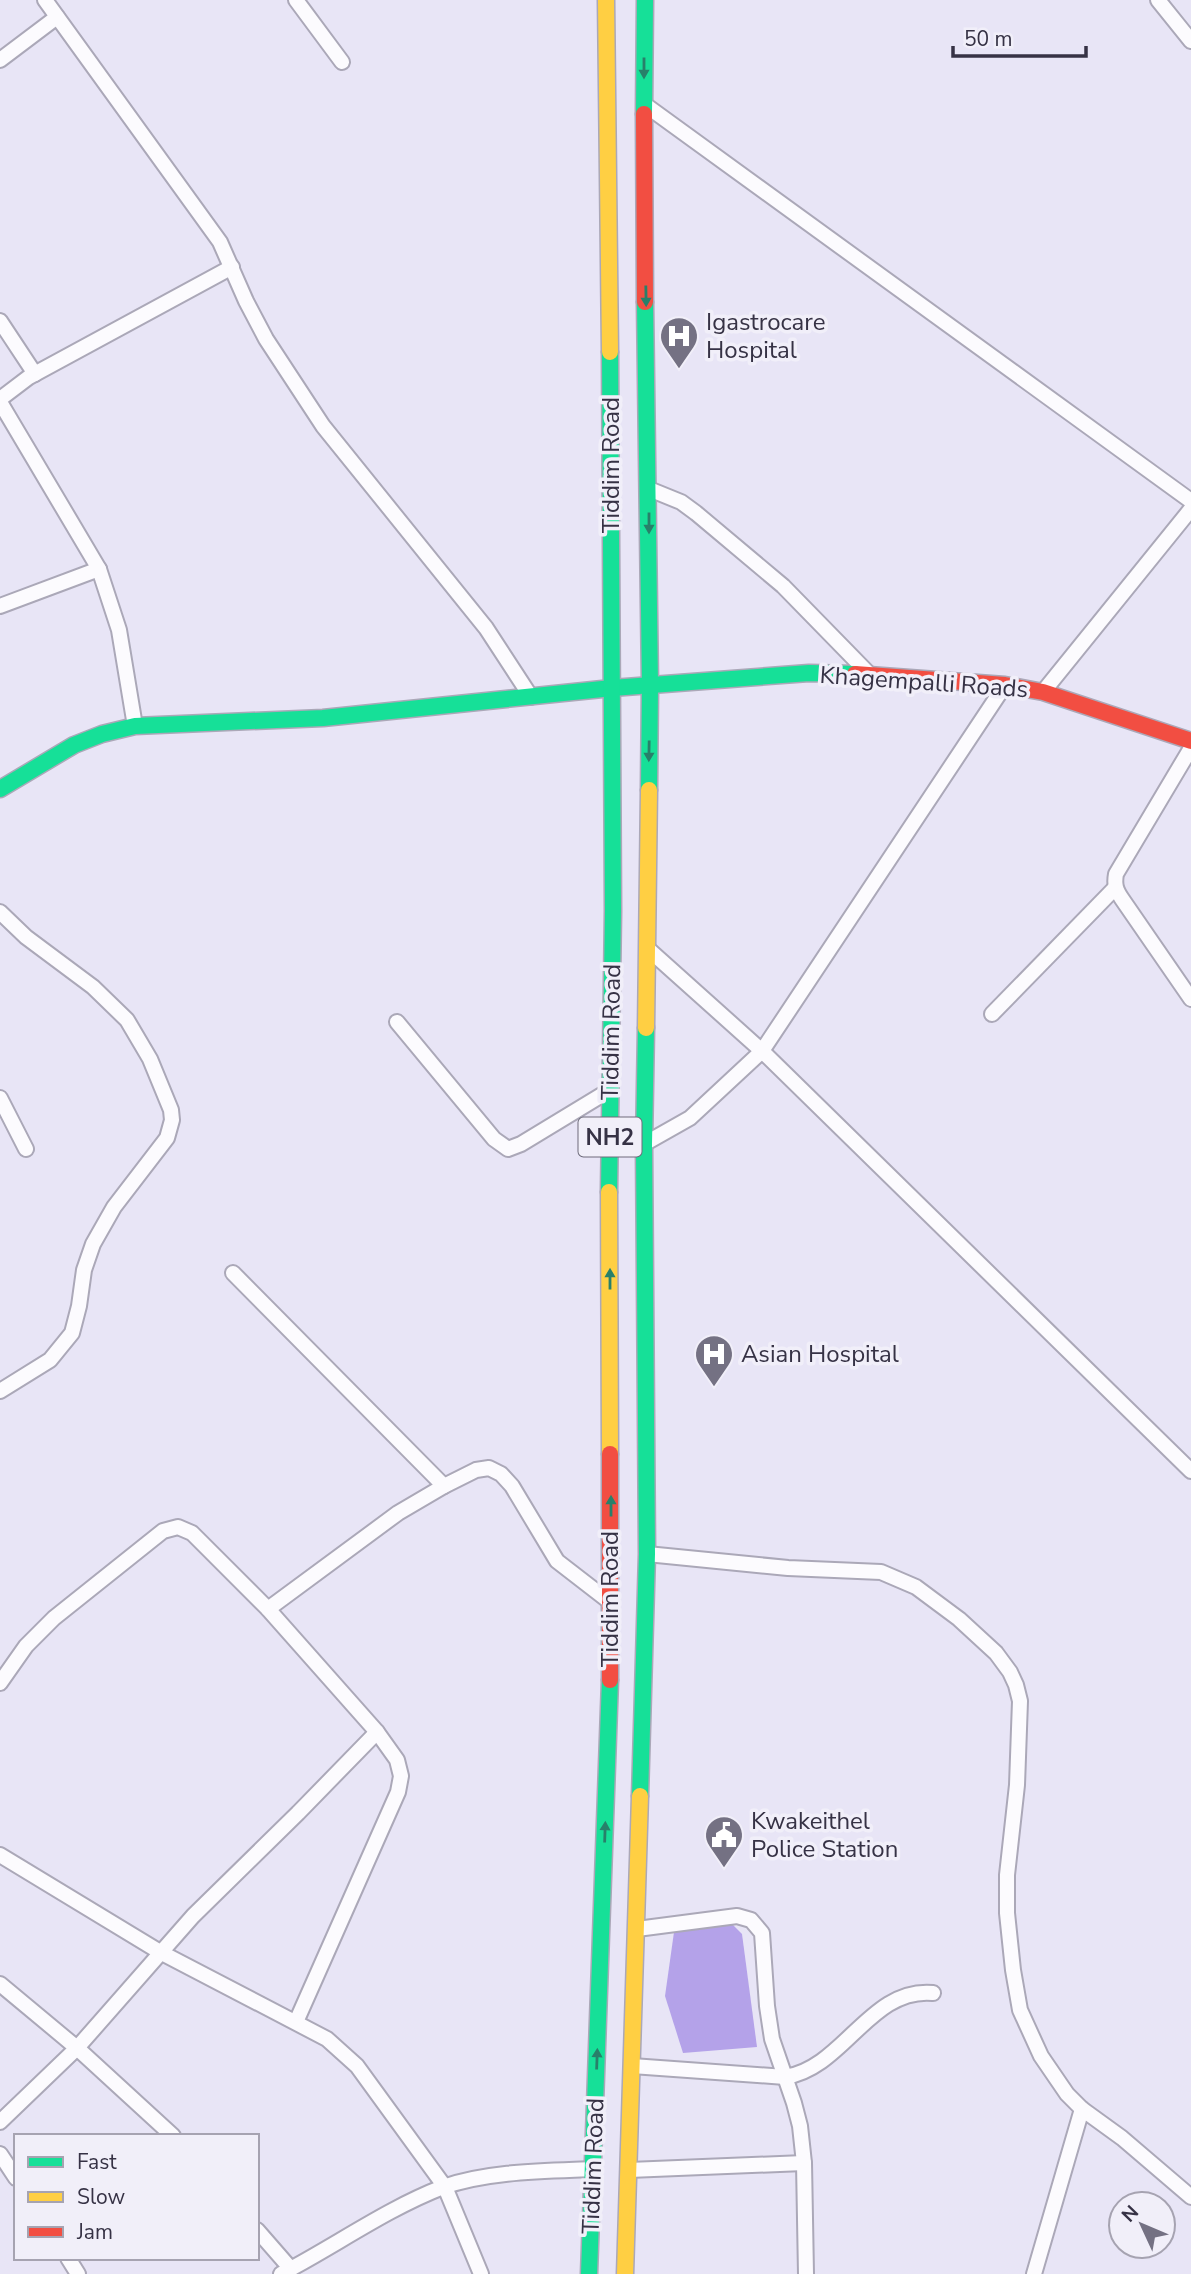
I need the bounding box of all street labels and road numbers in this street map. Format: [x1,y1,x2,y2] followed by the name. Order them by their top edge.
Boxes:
[595,397,627,533] street label: Tiddim Road
[819,659,1029,705] street label: Khagempalli Roads
[594,964,628,1100] street label: Tiddim Road
[578,1118,642,1156] road number: NH2
[594,1531,626,1667] street label: Tiddim Road
[575,2097,611,2235] street label: Tiddim Road

